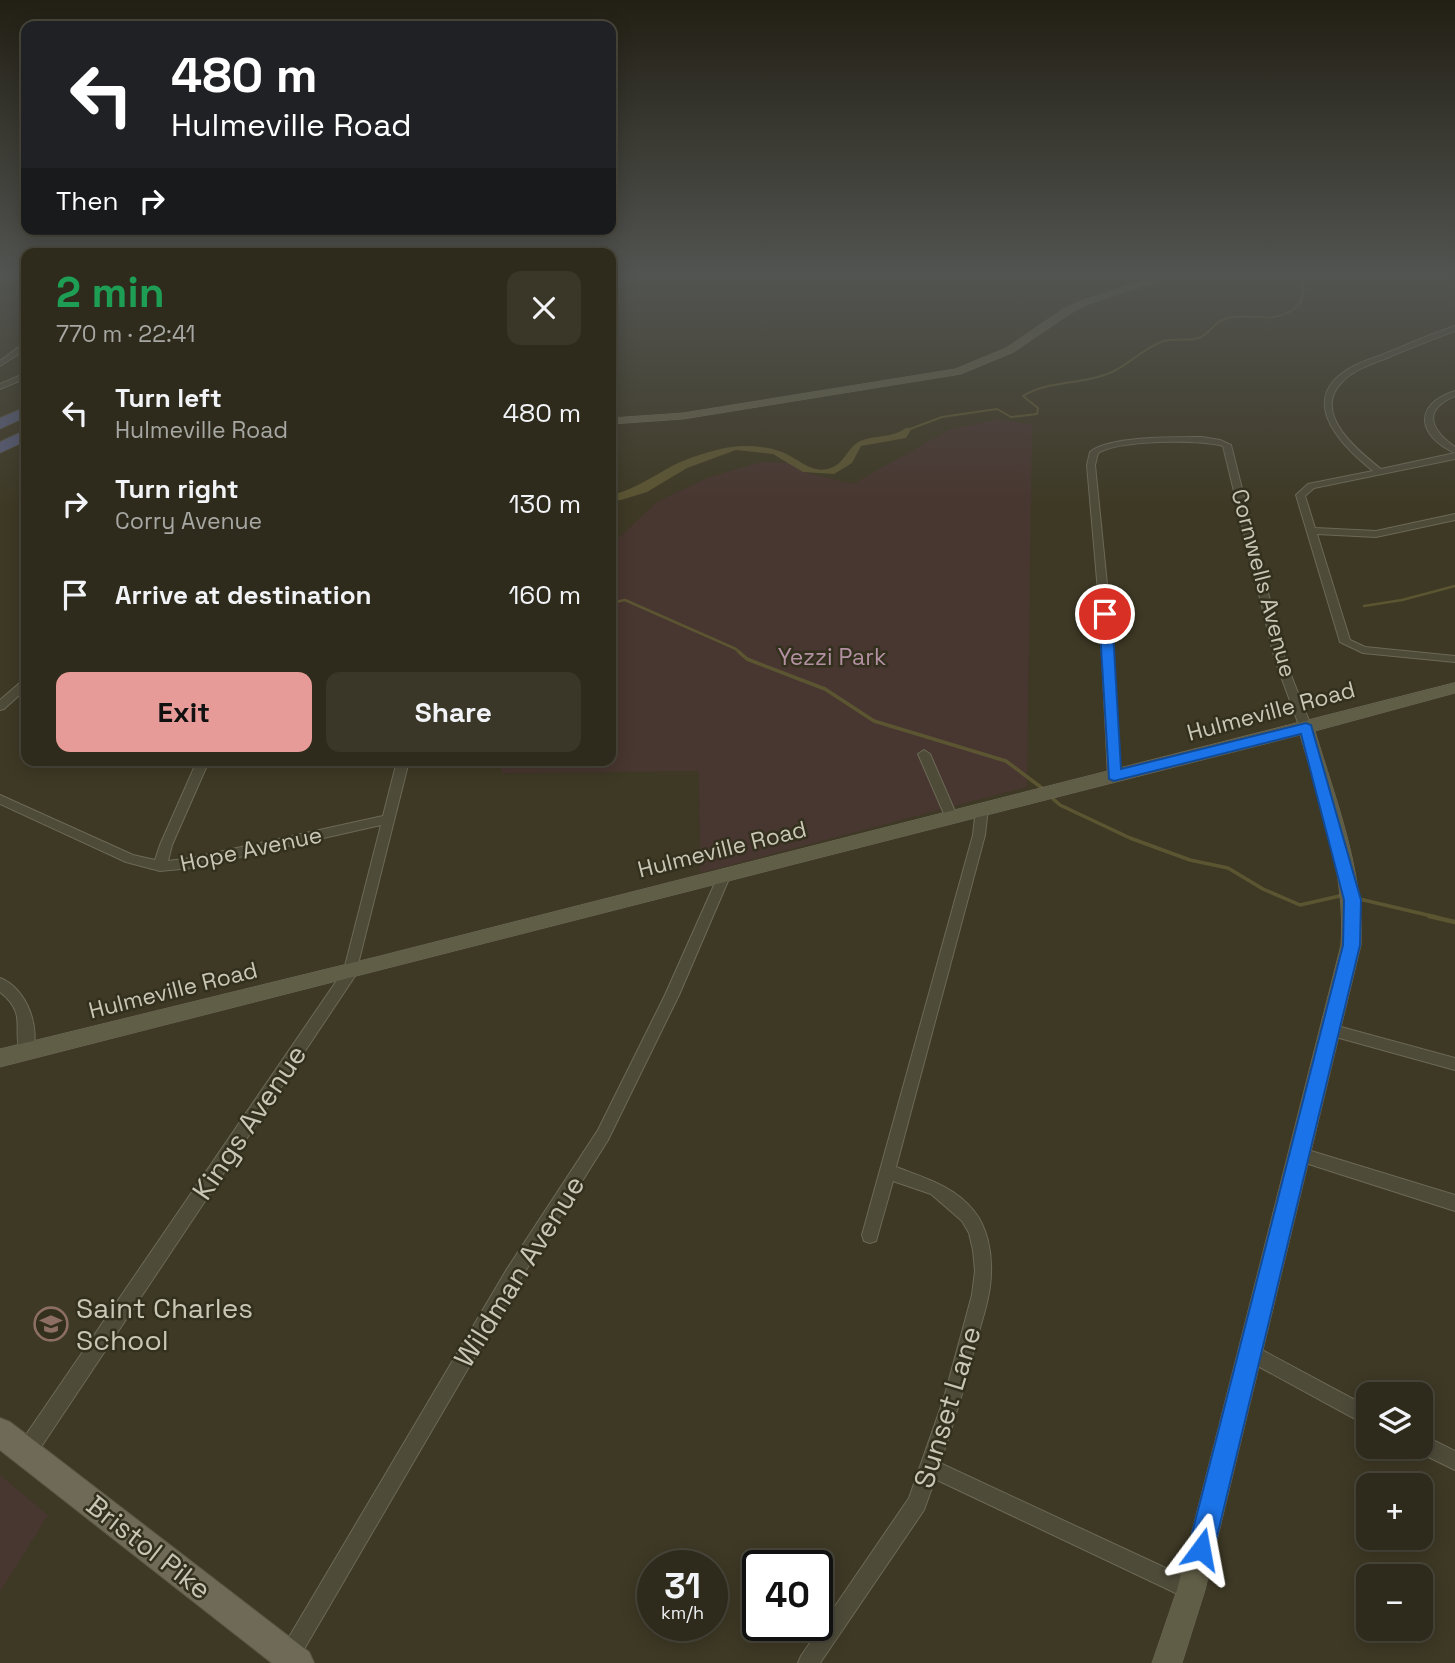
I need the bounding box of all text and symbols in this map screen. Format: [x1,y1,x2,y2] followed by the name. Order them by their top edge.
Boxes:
[171,44,318,106] text: 480 m
[56,49,147,140] icon: left
[171,105,412,145] text: Hulmeville Road
[133,182,171,220] icon: right
[56,184,119,218] text: Then
[56,266,165,319] text: 2 min
[507,271,581,345] button: close
[56,319,195,349] text: 770 m · 22:41
[115,381,222,415] text: Turn left
[56,394,94,432] icon: left
[503,396,581,430] text: 480 m
[115,415,288,445] text: Hulmeville Road
[115,472,239,506] text: Turn right
[56,485,94,523] icon: right
[1224,486,1304,680] street label: Cornwells Avenue
[509,487,581,521] text: 130 m
[115,506,262,536] text: Corry Avenue
[56,576,94,614] icon: arrive
[115,578,372,612] text: Arrive at destination
[509,578,581,612] text: 160 m
[1075,584,1135,644] pin
[1086,595,1124,633] icon: arrive
[778,642,886,672] park label: Yezzi Park
[56,672,312,752] button: Exit
[326,672,581,752] button: Share
[1184,674,1358,748] street label: Hulmeville Road
[634,814,810,884] street label: Hulmeville Road
[177,819,325,879] street label: Hope Avenue
[85,955,261,1025] street label: Hulmeville Road
[184,1038,314,1206] street label: Kings Avenue
[446,1168,592,1374] street label: Wildman Avenue
[76,1290,253,1358] place label: Saint Charles School
[32,1305,70,1343] school or university icon: Saint Charles School
[905,1322,989,1492] street label: Sunset Lane
[1356,1382,1433,1641] map controls
[1356,1382,1433,1459] button: layers
[1356,1473,1433,1550] button: +
[79,1487,219,1607] street label: Bristol Pike
[1164,1512,1238,1586] position arrow
[742,1550,833,1641] speed limit sign: 40
[664,1564,701,1608] text: 31
[1356,1564,1433,1641] button: −
[661,1601,704,1624] text: km/h

